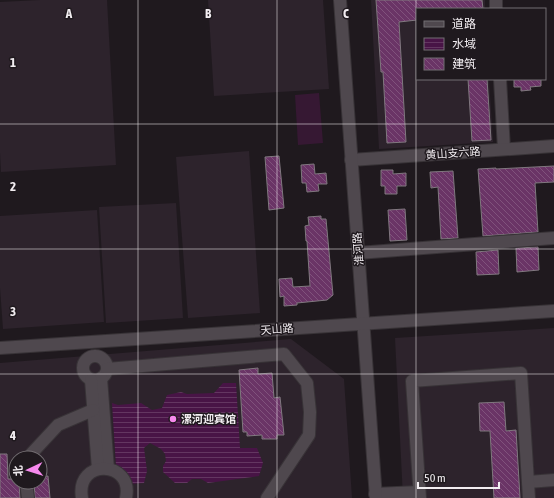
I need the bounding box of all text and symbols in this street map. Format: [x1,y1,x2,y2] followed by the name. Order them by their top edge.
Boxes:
[65,6,73,21] text: A
[205,6,212,21] text: B
[343,6,349,21] text: C
[416,8,546,80] legend
[452,17,476,31] text: 道路
[452,37,476,51] text: 水域
[10,55,16,70] text: 1
[452,57,476,71] text: 建筑
[425,145,481,161] street label: 黄山支六路
[10,179,16,194] text: 2
[351,232,365,266] street label: 淮河路
[10,304,16,319] text: 3
[260,322,294,336] street label: 天山路
[181,413,236,425] place label: 漯河迎宾馆
[168,414,178,424] marker: 漯河迎宾馆
[9,428,16,443] text: 4
[8,450,48,490] north arrow
[418,464,499,490] scale bar
[12,465,24,477] text: 北
[424,471,446,485] text: 50 m

